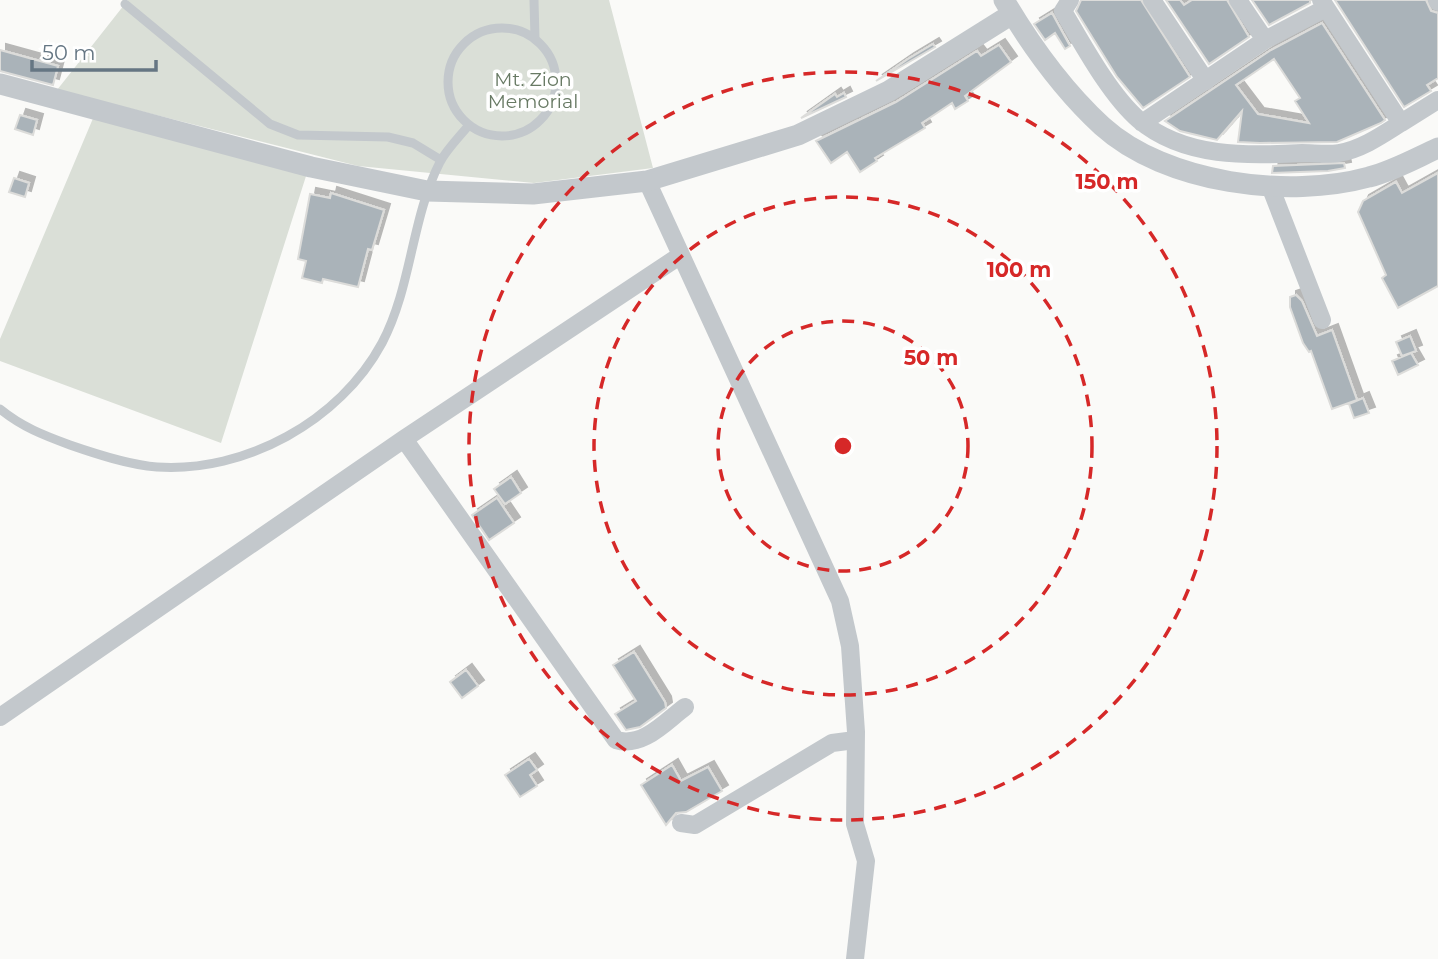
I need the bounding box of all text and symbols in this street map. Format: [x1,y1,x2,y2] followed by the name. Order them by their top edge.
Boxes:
[32,28,156,72] scale bar
[42,40,96,65] text: 50 m
[488,68,578,113] park label: Mt. Zion Memorial
[1076,169,1138,194] text: 150 m
[987,257,1051,282] text: 100 m
[904,345,958,370] text: 50 m
[831,434,855,458] centre of rings

